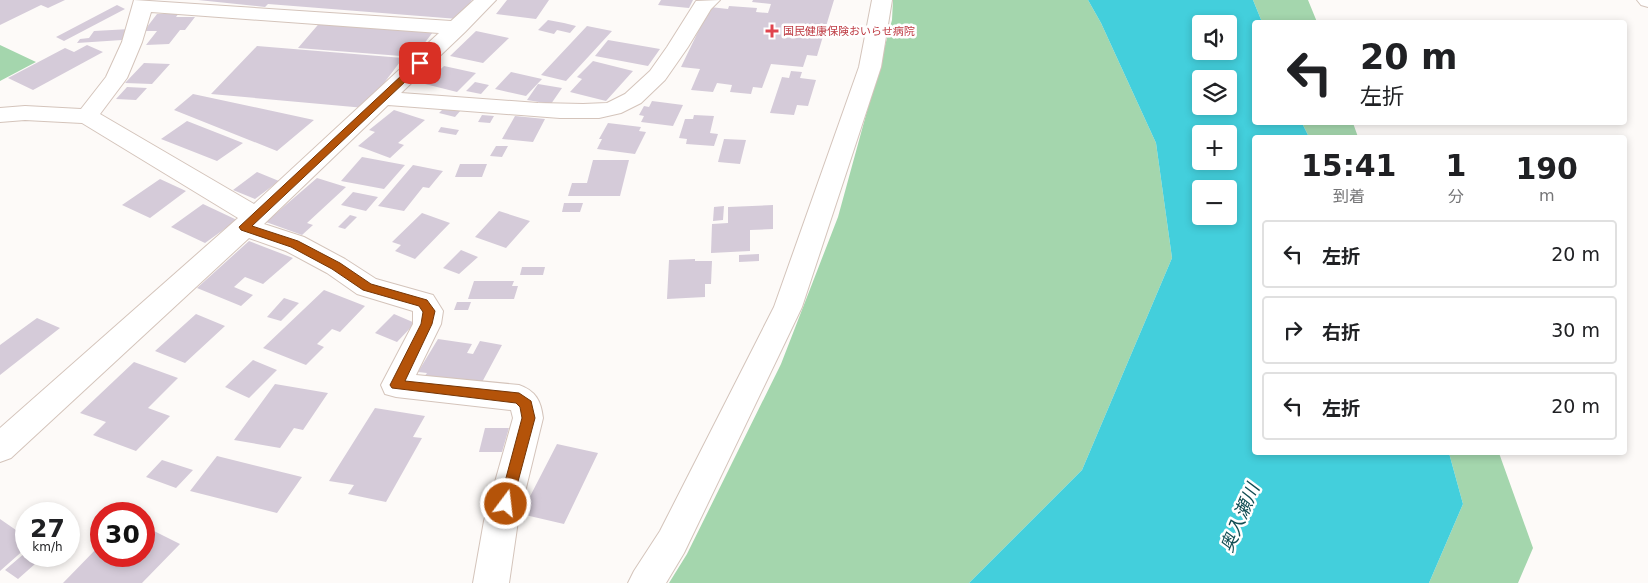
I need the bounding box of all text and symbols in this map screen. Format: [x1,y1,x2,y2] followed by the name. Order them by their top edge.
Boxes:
[1192,15,1237,225] map controls
[1192,15,1237,60] button: sound
[765,24,779,38] marker: 国民健康保険おいらせ病院
[783,25,915,38] place label: 国民健康保険おいらせ病院
[1360,37,1457,77] text: 20 m
[1277,40,1342,105] icon: left
[399,42,441,84] pin
[406,49,434,77] icon: arrive
[1192,70,1237,115] button: layers
[1360,84,1404,109] text: 左折
[1192,125,1237,170] button: +
[1301,148,1397,183] text: 15:41
[1446,148,1466,183] text: 1
[1515,151,1578,186] text: 190
[1192,180,1237,225] button: −
[1539,186,1554,205] text: m
[1333,187,1365,206] text: 到着
[1448,187,1464,206] text: 分
[1279,240,1307,268] icon: left
[1551,243,1600,265] text: 20 m
[1322,245,1360,267] text: 左折
[1279,316,1307,344] icon: right
[1551,319,1600,341] text: 30 m
[1322,321,1360,343] text: 右折
[1279,392,1307,420] icon: left
[1551,395,1600,417] text: 20 m
[1322,397,1360,419] text: 左折
[479,477,531,529] position arrow
[1216,479,1264,555] water label: 奥入瀬川
[90,502,155,567] speed limit sign: 30
[30,514,65,543] text: 27
[32,540,63,554] text: km/h

